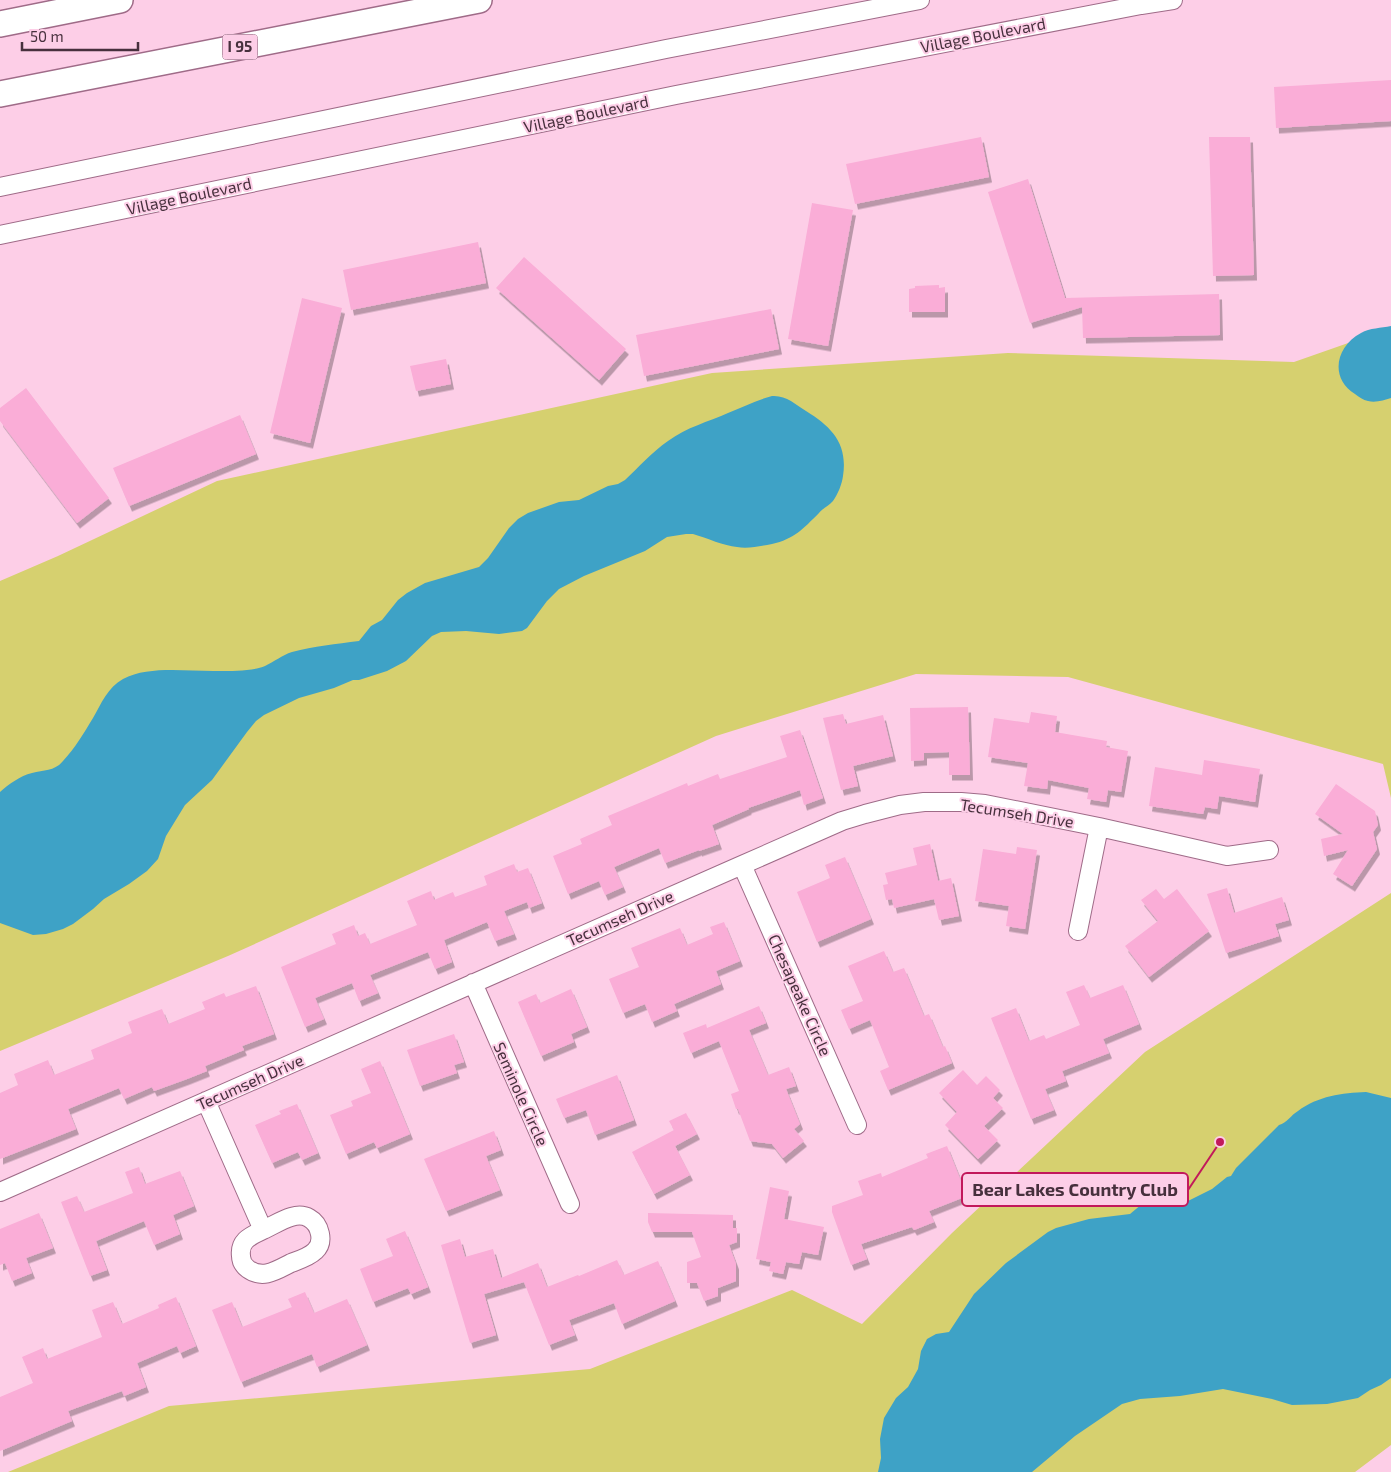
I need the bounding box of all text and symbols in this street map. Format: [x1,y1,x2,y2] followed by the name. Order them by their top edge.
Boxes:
[919,13,1047,56] street label: Village Boulevard
[22,20,139,52] scale bar
[30,27,64,45] text: 50 m
[222,34,258,60] road number: I 95
[522,91,650,136] street label: Village Boulevard
[125,173,253,218] street label: Village Boulevard
[959,794,1075,831] street label: Tecumseh Drive
[564,886,676,950] street label: Tecumseh Drive
[765,931,836,1059] street label: Chesapeake Circle
[490,1039,553,1149] street label: Seminole Circle
[194,1050,306,1114] street label: Tecumseh Drive
[962,1173,1188,1206] callout: Bear Lakes Country Club
[972,1178,1178,1200] text: Bear Lakes Country Club

